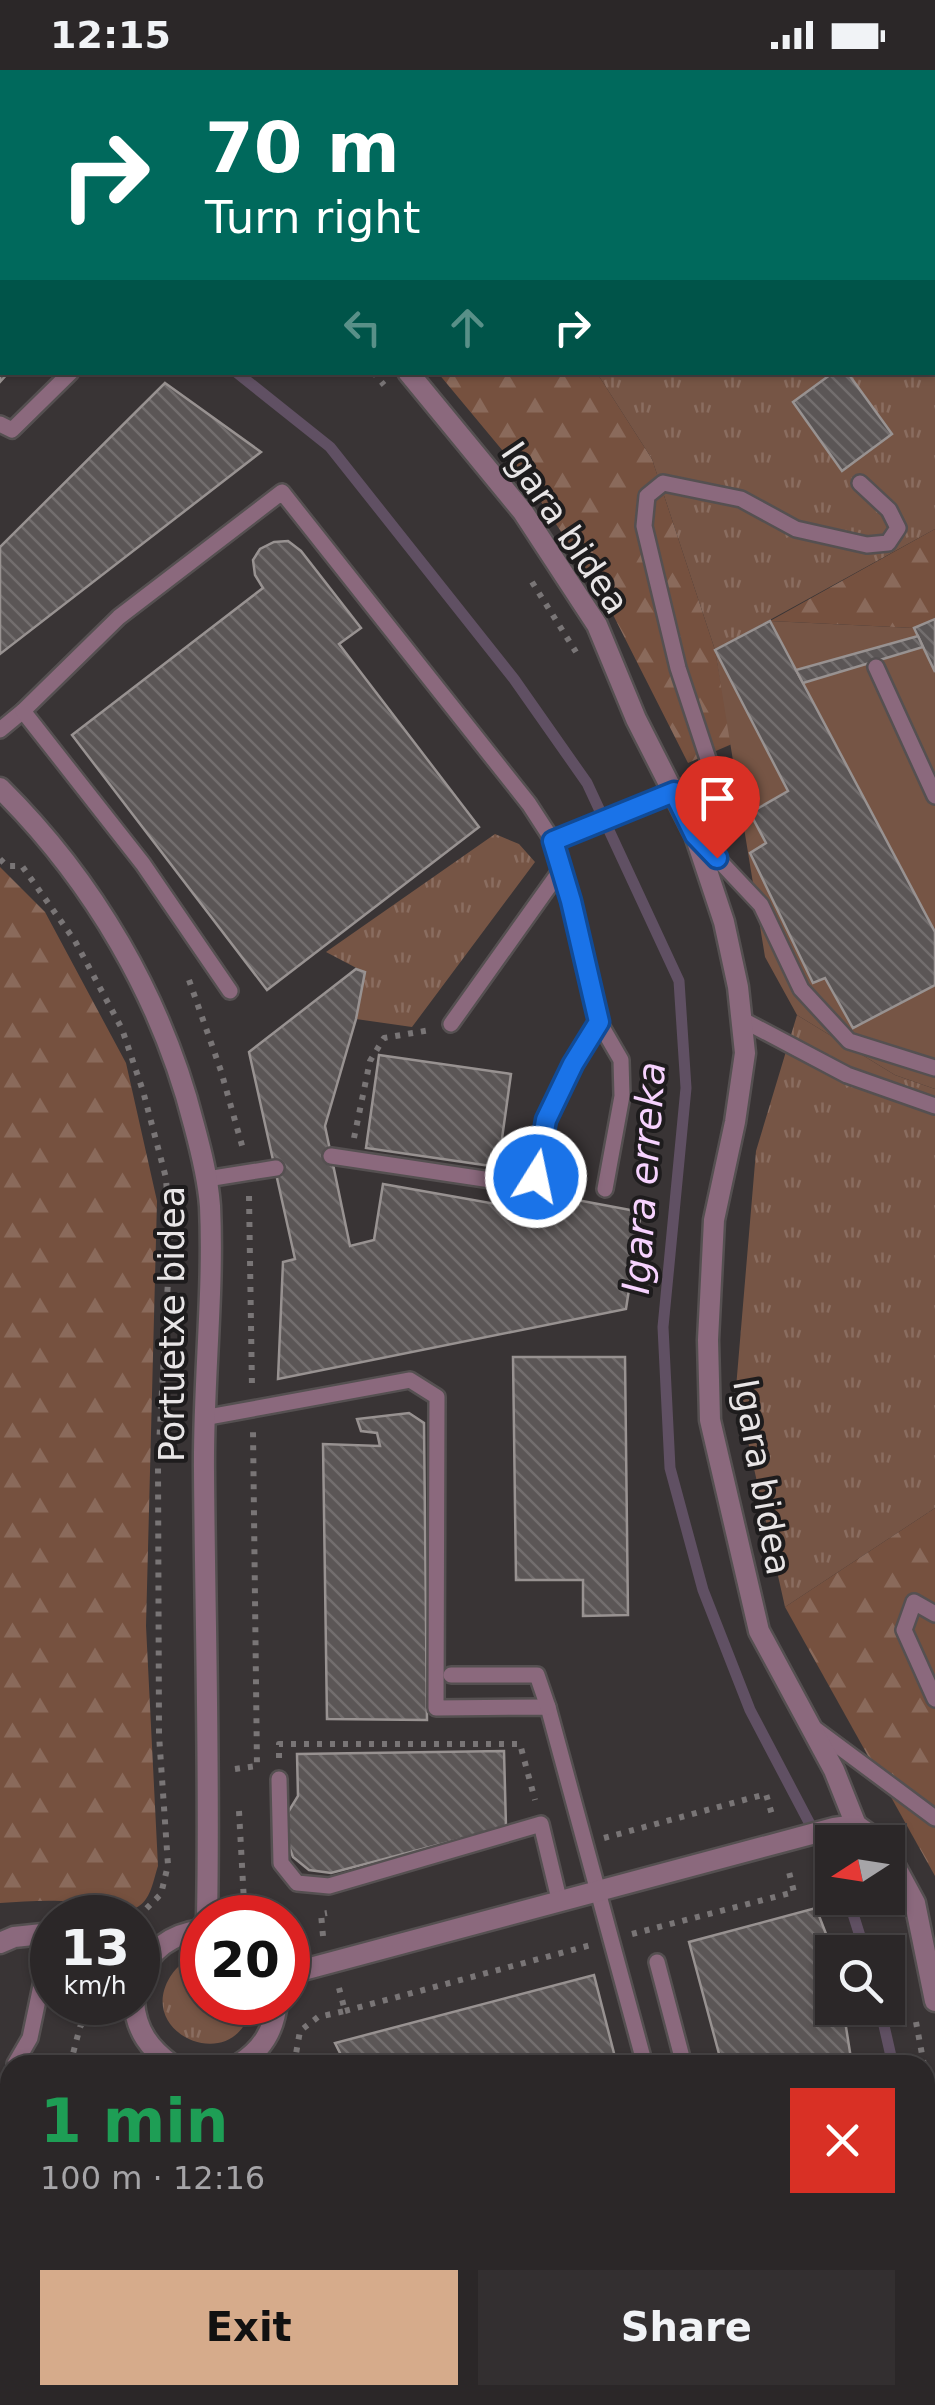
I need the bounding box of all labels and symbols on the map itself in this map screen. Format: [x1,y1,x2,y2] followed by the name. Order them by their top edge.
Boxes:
[493,435,637,621] street label: Igara bidea
[675,756,760,859] pin
[614,1060,674,1296] water label: Igara erreka
[484,1125,588,1229] position arrow
[152,1186,192,1462] street label: Portuetxe bidea
[725,1376,799,1578] street label: Igara bidea
[815,1825,905,1915] north arrow
[180,1895,310,2025] speed limit sign: 20

